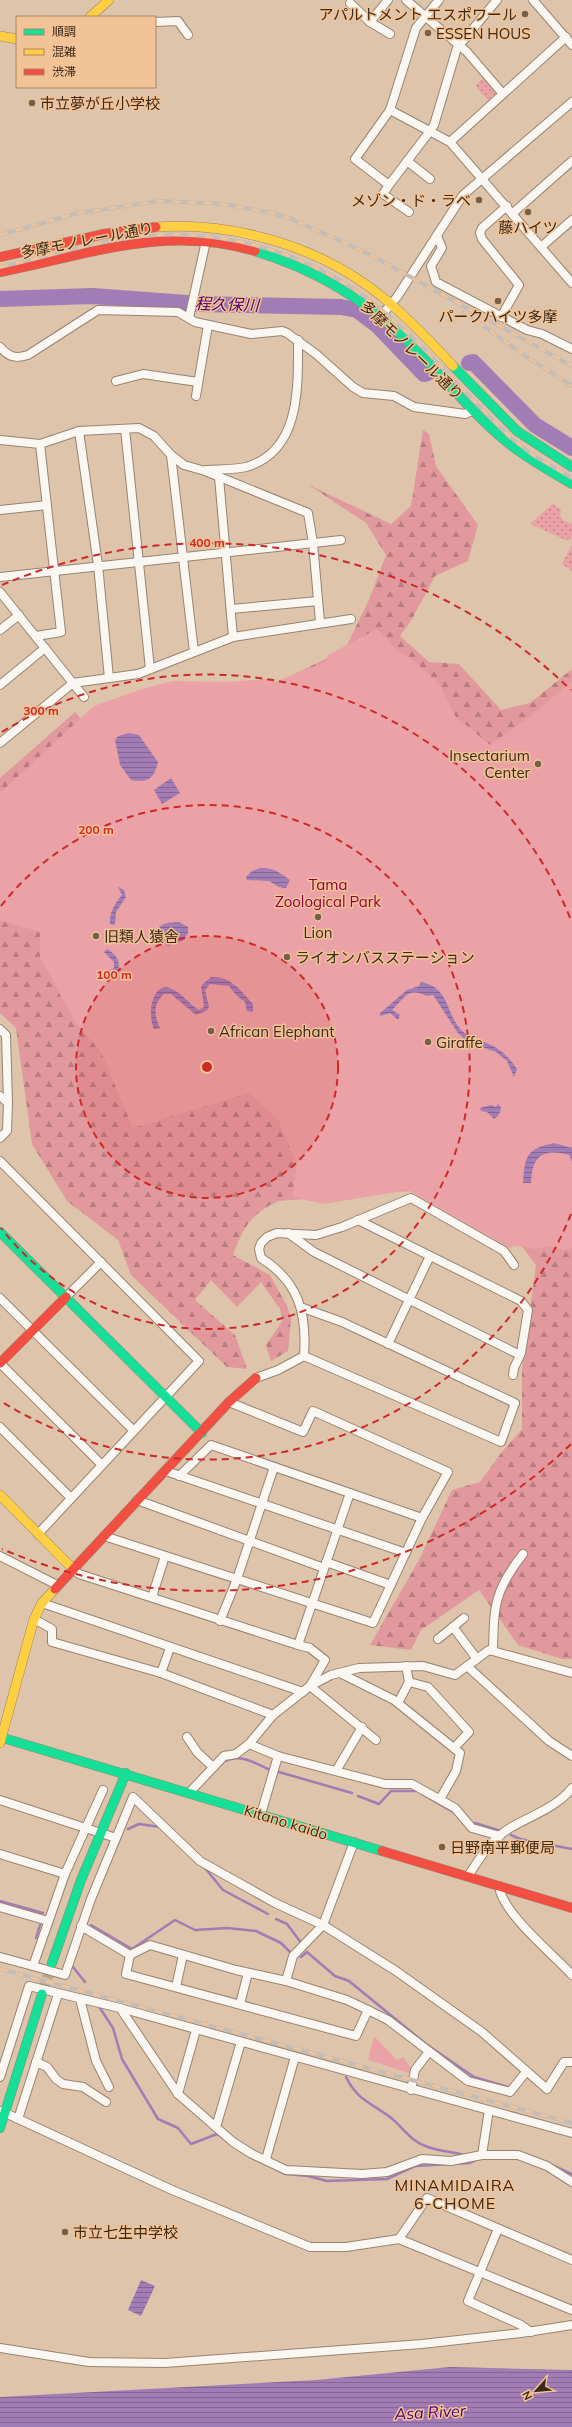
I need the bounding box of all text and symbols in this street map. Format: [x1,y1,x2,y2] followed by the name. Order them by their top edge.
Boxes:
[318,5,517,24] place label: アパルトメント エスポワール
[520,9,530,19] marker: アパルトメント エスポワール
[16,16,156,88] legend
[52,24,76,39] text: 順調
[436,24,531,43] place label: ESSEN HOUS
[423,28,433,38] marker: ESSEN HOUS
[52,44,76,59] text: 混雑
[52,64,76,79] text: 渋滞
[40,94,160,113] place label: 市立夢が丘小学校
[27,98,37,108] marker: 市立夢が丘小学校
[351,191,471,210] place label: メゾン・ド・ラベ
[474,195,484,205] marker: メゾン・ド・ラベ
[523,207,533,217] marker: 藤ハイツ
[19,218,155,262] street label: 多摩モノレール通り
[498,218,558,237] place label: 藤ハイツ
[195,293,261,315] water label: 程久保川
[357,296,467,404] street label: 多摩モノレール通り
[493,296,503,306] marker: パークハイツ多摩
[439,307,557,326] place label: パークハイツ多摩
[189,535,225,550] text: 400 m
[23,703,59,718] text: 300 m
[449,746,531,782] place label: Insectarium Center
[533,759,543,769] marker: Insectarium Center
[78,822,114,837] text: 200 m
[275,875,381,911] park label: Tama Zoological Park
[313,912,323,922] marker: Lion
[303,923,333,942] place label: Lion
[104,927,179,946] place label: 旧類人猿舎
[91,931,101,941] marker: 旧類人猿舎
[295,948,475,967] place label: ライオンバスステーション
[282,952,292,962] marker: ライオンバスステーション
[96,967,132,982] text: 100 m
[219,1022,334,1041] place label: African Elephant
[206,1026,216,1036] marker: African Elephant
[436,1033,483,1052] place label: Giraffe
[423,1037,433,1047] marker: Giraffe
[200,1060,214,1074] centre of rings
[242,1800,330,1844] street label: Kitano kaido
[450,1838,555,1857] place label: 日野南平郵便局
[437,1842,447,1852] marker: 日野南平郵便局
[395,2175,515,2213] district label: MINAMIDAIRA 6-CHOME
[73,2223,178,2242] place label: 市立七生中学校
[60,2227,70,2237] marker: 市立七生中学校
[516,2371,556,2411] north arrow
[519,2389,535,2402] text: N
[393,2400,467,2424] water label: Asa River

